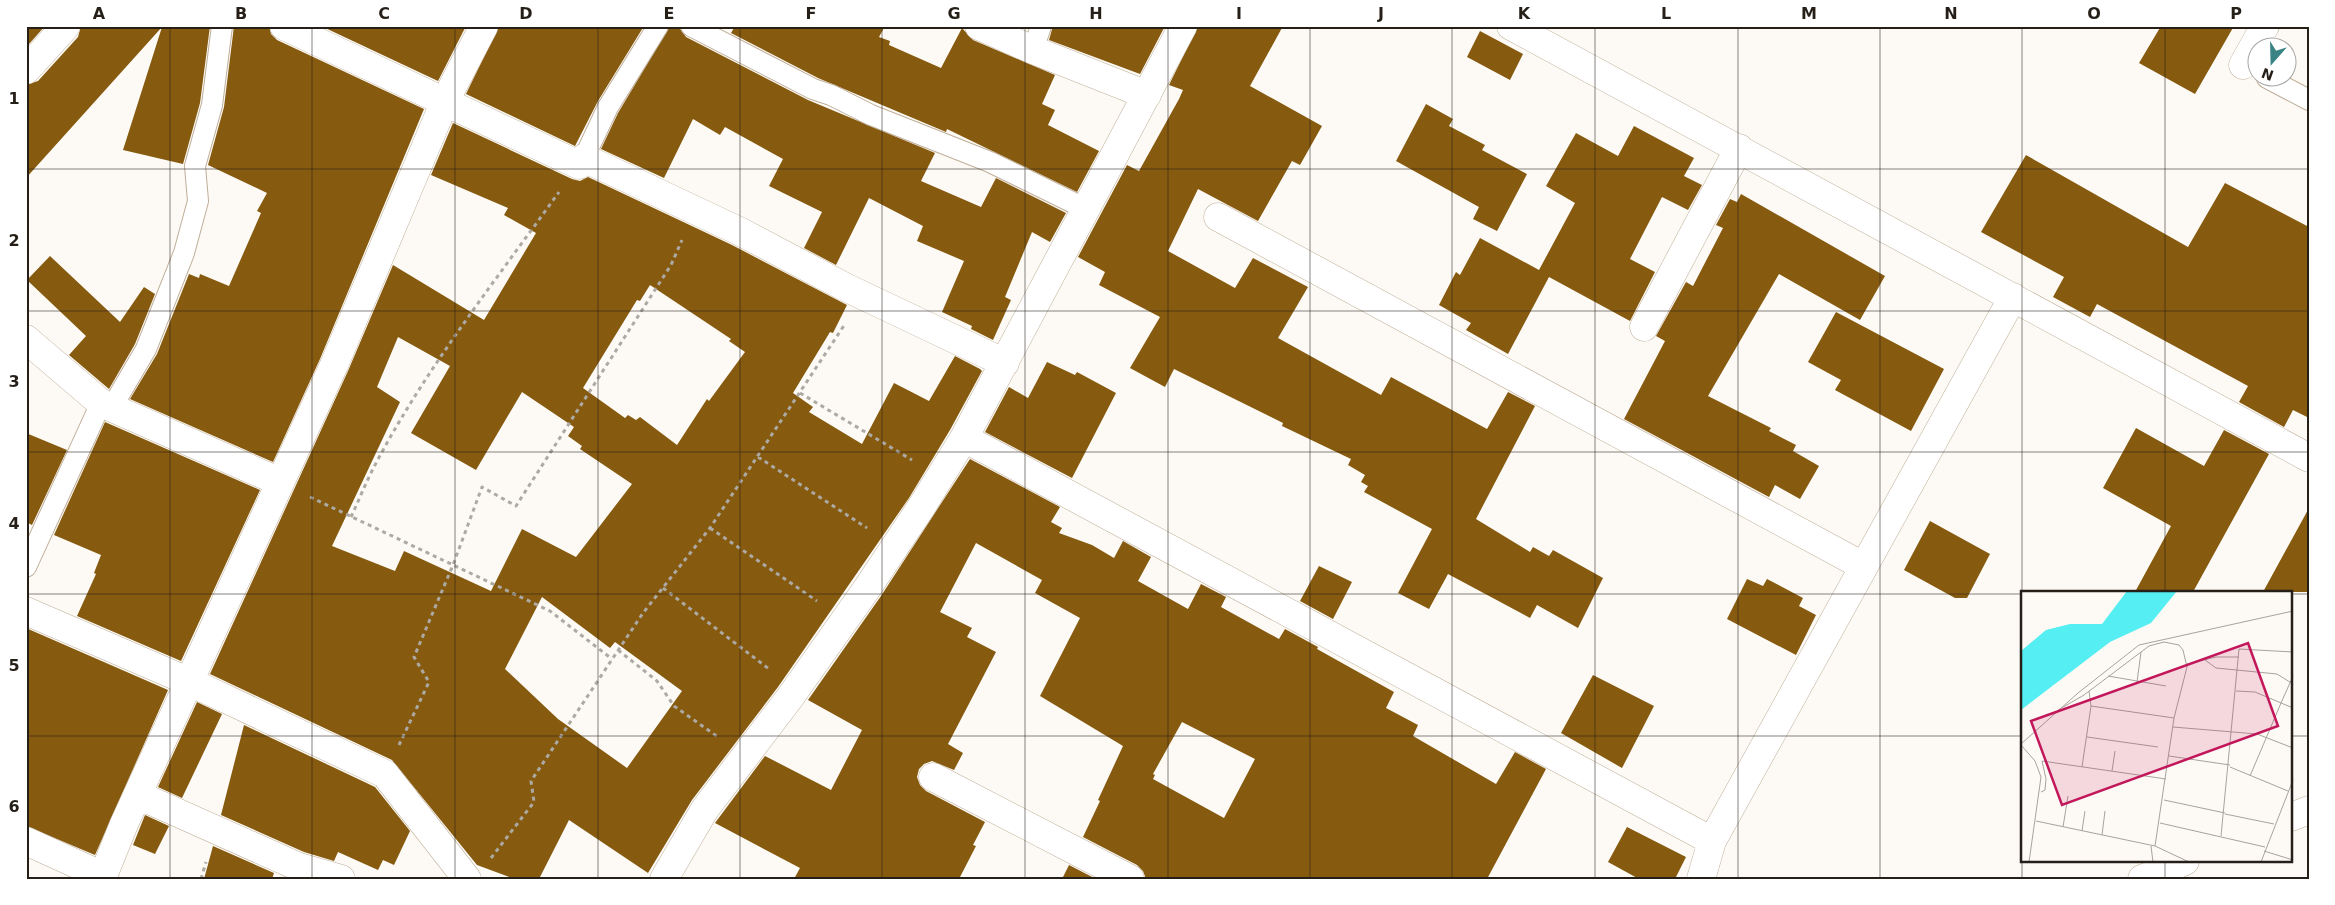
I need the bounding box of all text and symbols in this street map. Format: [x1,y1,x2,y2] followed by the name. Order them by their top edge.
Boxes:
[93,4,106,23] text: A
[235,4,247,23] text: B
[378,4,390,23] text: C
[519,4,533,23] text: D
[664,4,674,23] text: E
[806,4,816,23] text: F
[947,4,961,23] text: G
[1089,4,1103,23] text: H
[1236,4,1242,23] text: I
[1377,4,1384,23] text: J
[1518,4,1531,23] text: K
[1661,4,1671,23] text: L
[1801,4,1817,23] text: M
[1944,4,1958,23] text: N
[2087,4,2101,23] text: O
[2230,4,2242,23] text: P
[2248,38,2298,88] north arrow
[2259,65,2276,84] text: N
[8,89,20,108] text: 1
[8,231,20,250] text: 2
[8,372,20,391] text: 3
[8,514,20,533] text: 4
[2021,591,2292,862] inset map
[8,656,20,675] text: 5
[8,797,20,816] text: 6

